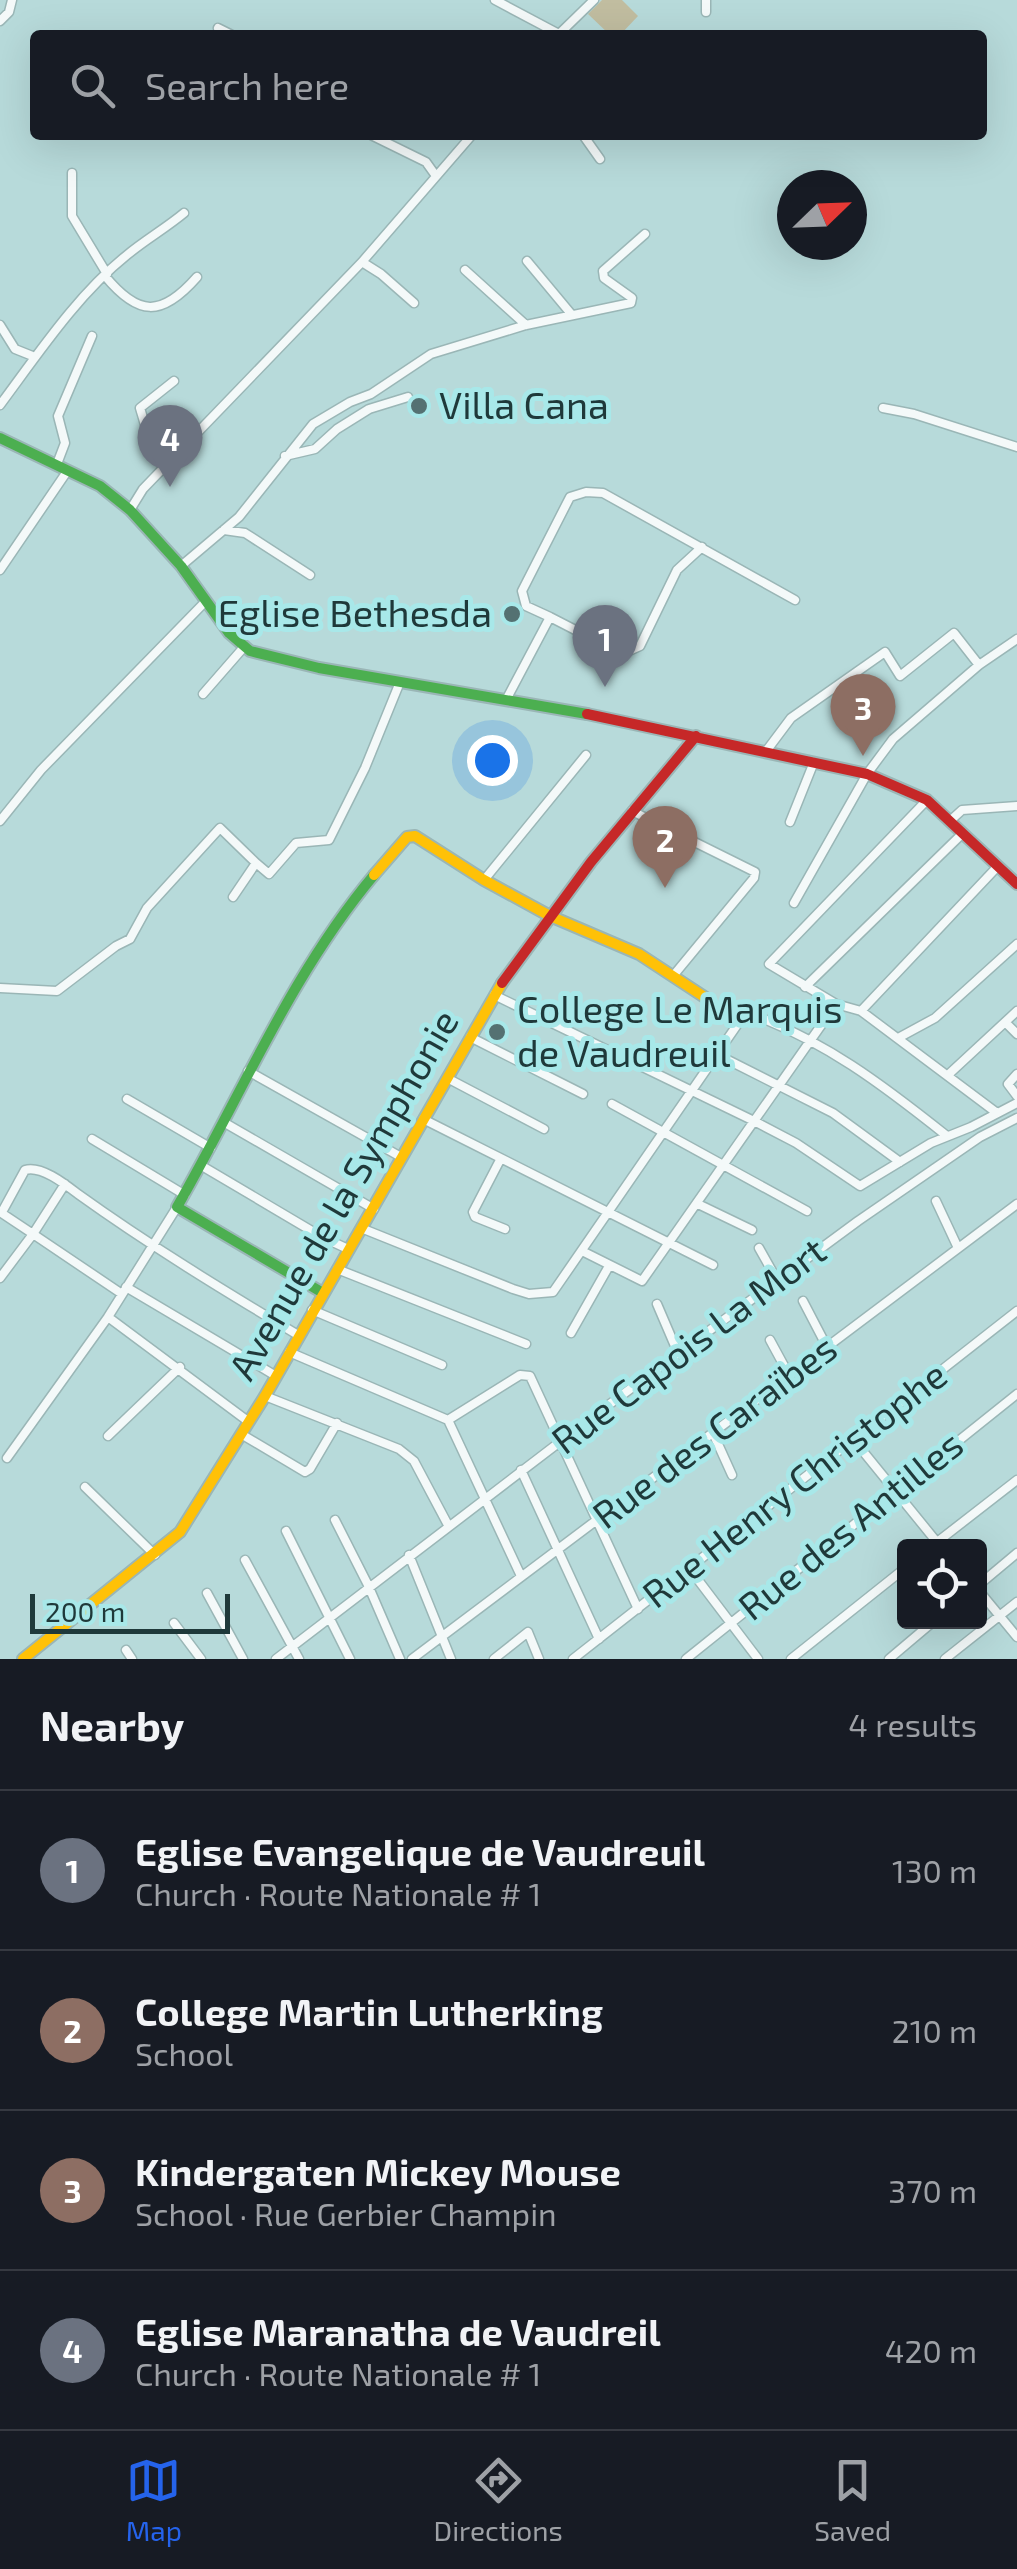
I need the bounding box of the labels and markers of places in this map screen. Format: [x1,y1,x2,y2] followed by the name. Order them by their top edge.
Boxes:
[439,381,609,427] place label: Villa Cana
[408,395,430,417] marker: Villa Cana
[138,404,202,487] pin: 4
[218,589,492,635] place label: Eglise Bethesda
[501,603,523,625] marker: Eglise Bethesda
[572,604,638,687] pin: 1
[830,674,896,756] pin: 3
[632,806,698,888] pin: 2
[517,985,843,1075] place label: College Le Marquis de Vaudreuil
[486,1021,508,1043] marker: College Le Marquis de Vaudreuil

